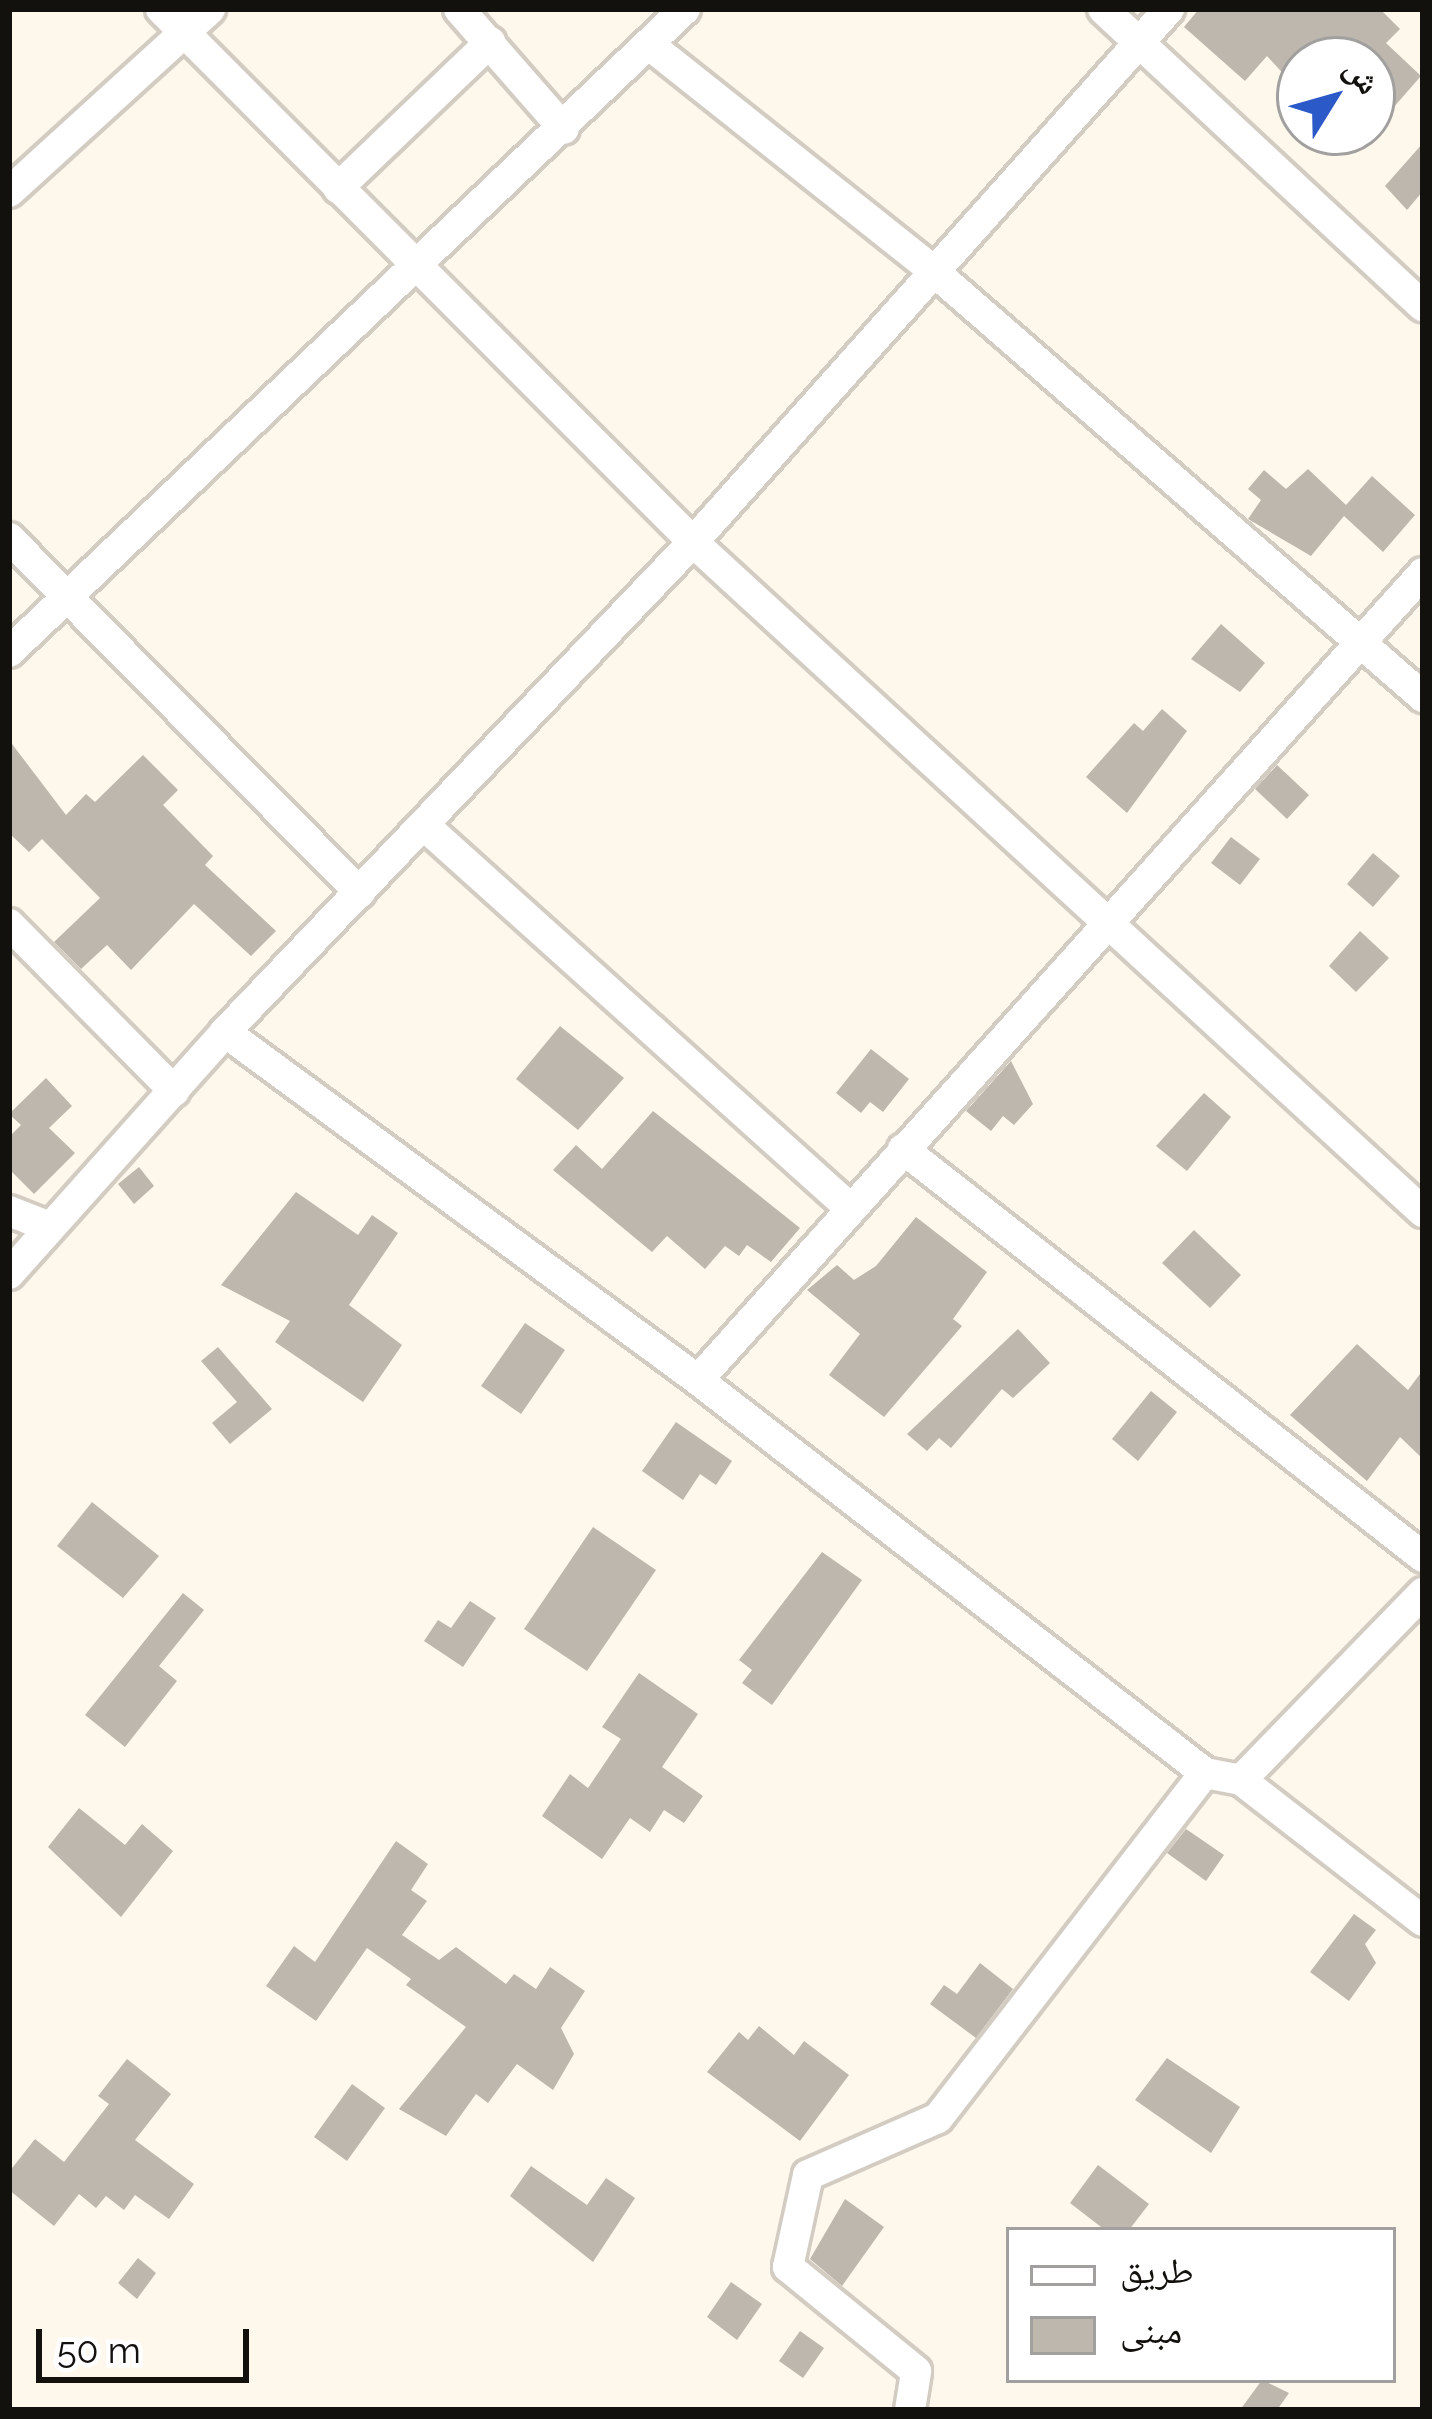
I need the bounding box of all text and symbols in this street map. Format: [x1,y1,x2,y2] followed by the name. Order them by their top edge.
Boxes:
[1276,36,1396,156] north arrow
[1337,50,1389,102] text: ش
[1006,2227,1396,2383] legend
[1120,2249,1194,2291] text: طريق
[42,2305,255,2379] scale bar
[1120,2309,1182,2351] text: مبنى
[57,2329,141,2371] text: 50 m

